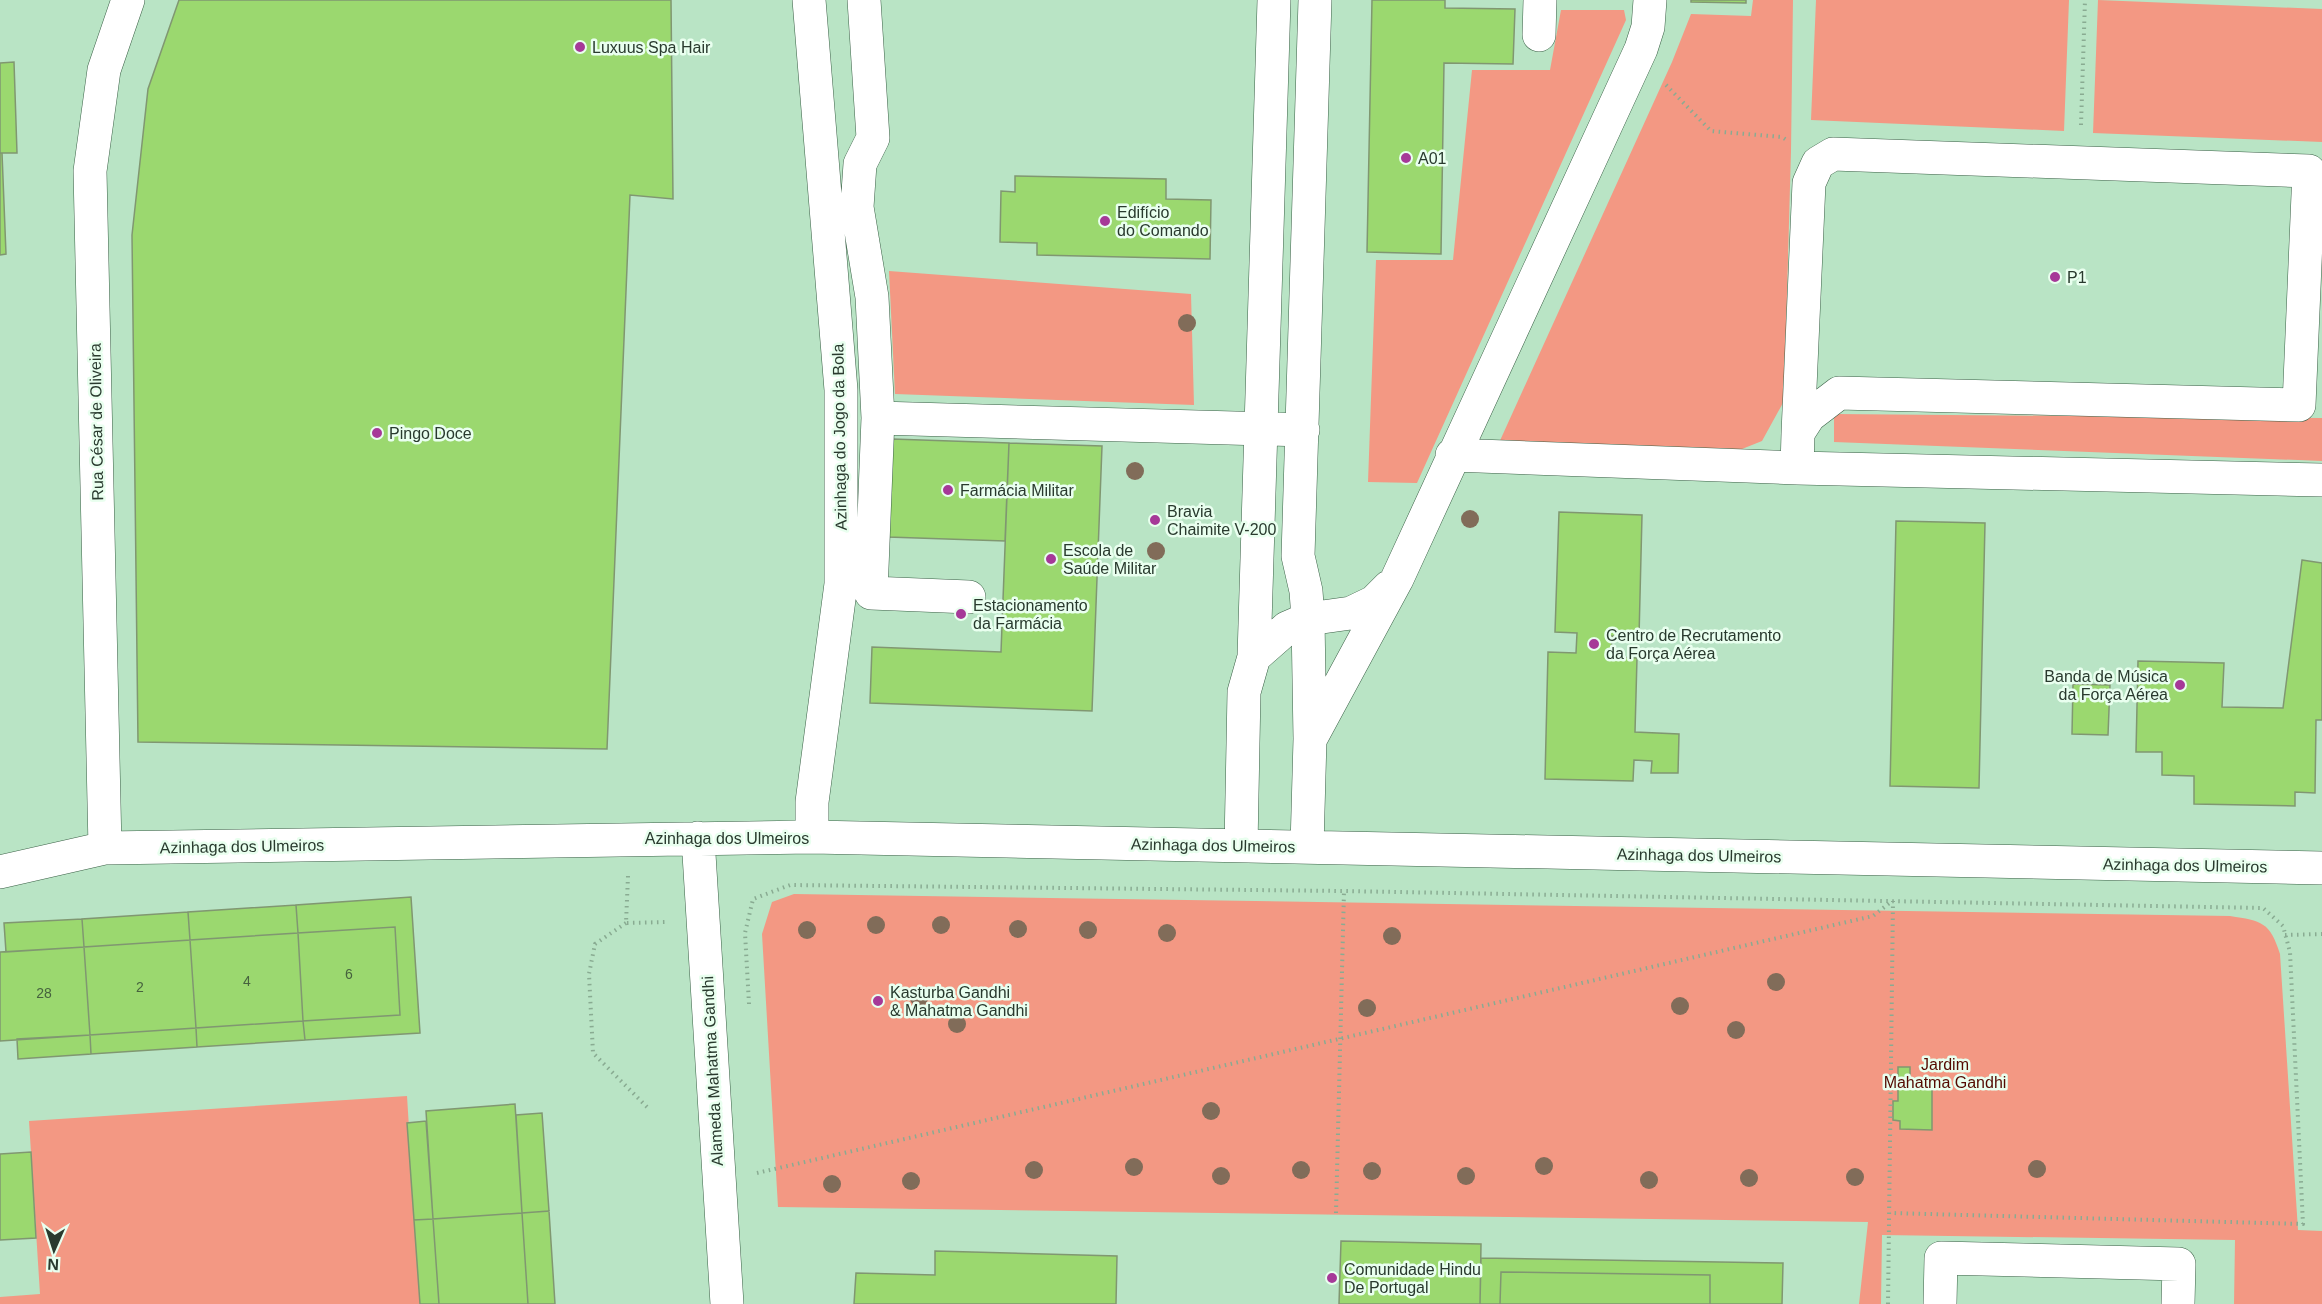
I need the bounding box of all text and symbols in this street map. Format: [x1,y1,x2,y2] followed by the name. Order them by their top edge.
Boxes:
[592,39,711,56] place label: Luxuus Spa Hair
[573,40,587,54] marker: Luxuus Spa Hair
[1418,150,1447,167] place label: A01
[1399,151,1413,165] marker: A01
[1117,204,1209,239] place label: Edifício do Comando
[1098,214,1112,228] marker: Edifício do Comando
[2067,269,2087,286] place label: P1
[2048,270,2062,284] marker: P1
[87,343,106,501] street label: Rua César de Oliveira
[829,343,850,531] street label: Azinhaga do Jogo da Bola
[389,425,472,442] place label: Pingo Doce
[370,426,384,440] marker: Pingo Doce
[960,482,1074,499] place label: Farmácia Militar
[941,483,955,497] marker: Farmácia Militar
[1167,503,1276,538] place label: Bravia Chaimite V-200
[1148,513,1162,527] marker: Bravia Chaimite V-200
[1063,542,1157,577] place label: Escola de Saúde Militar
[1044,552,1058,566] marker: Escola de Saúde Militar
[973,597,1088,632] place label: Estacionamento da Farmácia
[954,607,968,621] marker: Estacionamento da Farmácia
[1606,627,1781,662] place label: Centro de Recrutamento da Força Aérea
[1587,637,1601,651] marker: Centro de Recrutamento da Força Aérea
[2044,668,2168,703] place label: Banda de Música da Força Aérea
[2173,678,2187,692] marker: Banda de Música da Força Aérea
[645,830,809,847] street label: Azinhaga dos Ulmeiros
[1131,836,1295,855] street label: Azinhaga dos Ulmeiros
[160,837,324,856] street label: Azinhaga dos Ulmeiros
[1617,846,1781,865] street label: Azinhaga dos Ulmeiros
[2103,856,2267,875] street label: Azinhaga dos Ulmeiros
[345,966,353,982] house number: 6
[243,973,251,989] house number: 4
[699,975,726,1166] street label: Alameda Mahatma Gandhi
[136,979,144,995] house number: 2
[890,984,1028,1019] place label: Kasturba Gandhi & Mahatma Gandhi
[36,985,52,1001] house number: 28
[871,994,885,1008] marker: Kasturba Gandhi & Mahatma Gandhi
[1884,1056,2006,1091] park label: Jardim Mahatma Gandhi
[24,1220,84,1280] north arrow
[47,1256,59,1273] text: N
[1344,1261,1481,1296] place label: Comunidade Hindu De Portugal
[1325,1271,1339,1285] marker: Comunidade Hindu De Portugal

